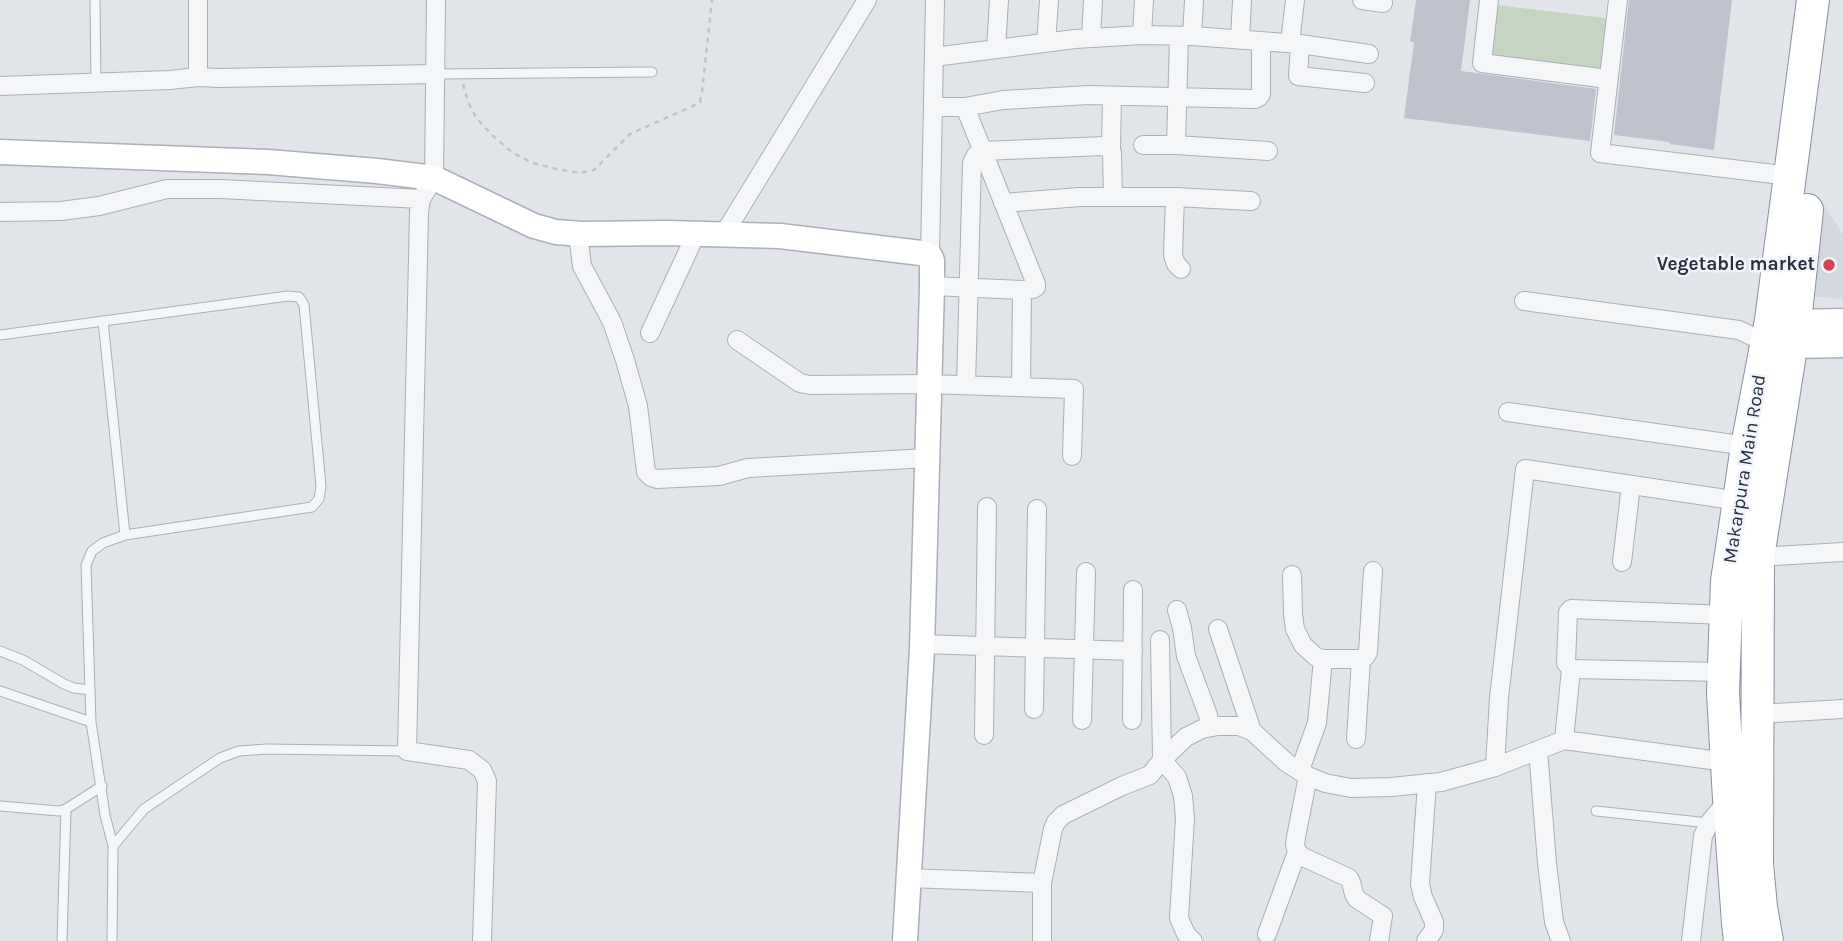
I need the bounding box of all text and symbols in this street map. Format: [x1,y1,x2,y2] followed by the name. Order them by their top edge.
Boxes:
[1657,254,1815,276] place label: Vegetable market
[1821,257,1837,273] marker: Vegetable market
[1719,373,1771,565] street label: Makarpura Main Road

